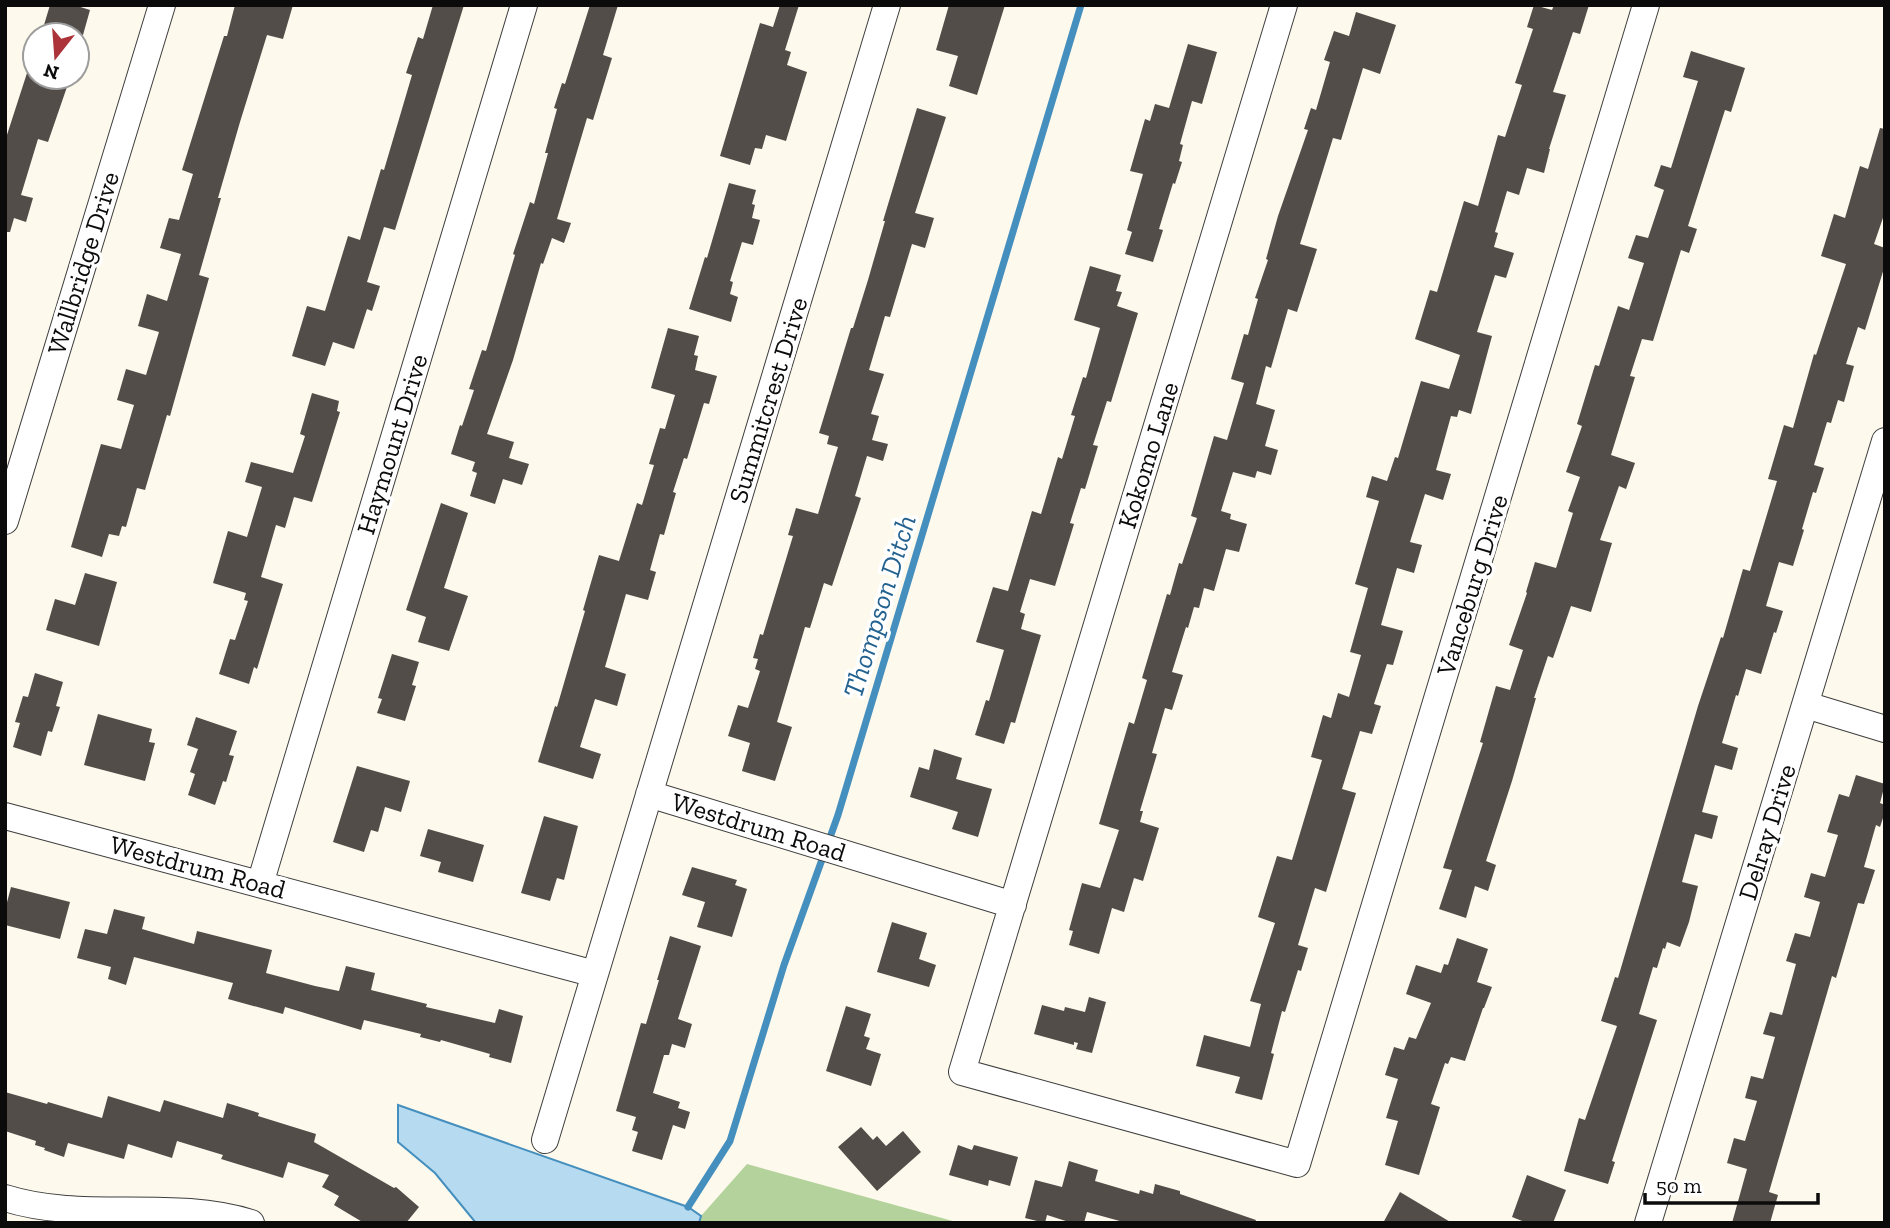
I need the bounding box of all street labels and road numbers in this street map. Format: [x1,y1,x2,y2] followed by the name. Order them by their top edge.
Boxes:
[40,168,126,358] street label: Wallbridge Drive
[721,293,815,507] street label: Summitcrest Drive
[349,350,435,538] street label: Haymount Drive
[1111,378,1185,532] street label: Kokomo Lane
[1429,491,1515,680] street label: Vanceburg Drive
[1731,760,1803,904] street label: Delray Drive
[668,785,850,869] street label: Westdrum Road
[107,828,289,906] street label: Westdrum Road

